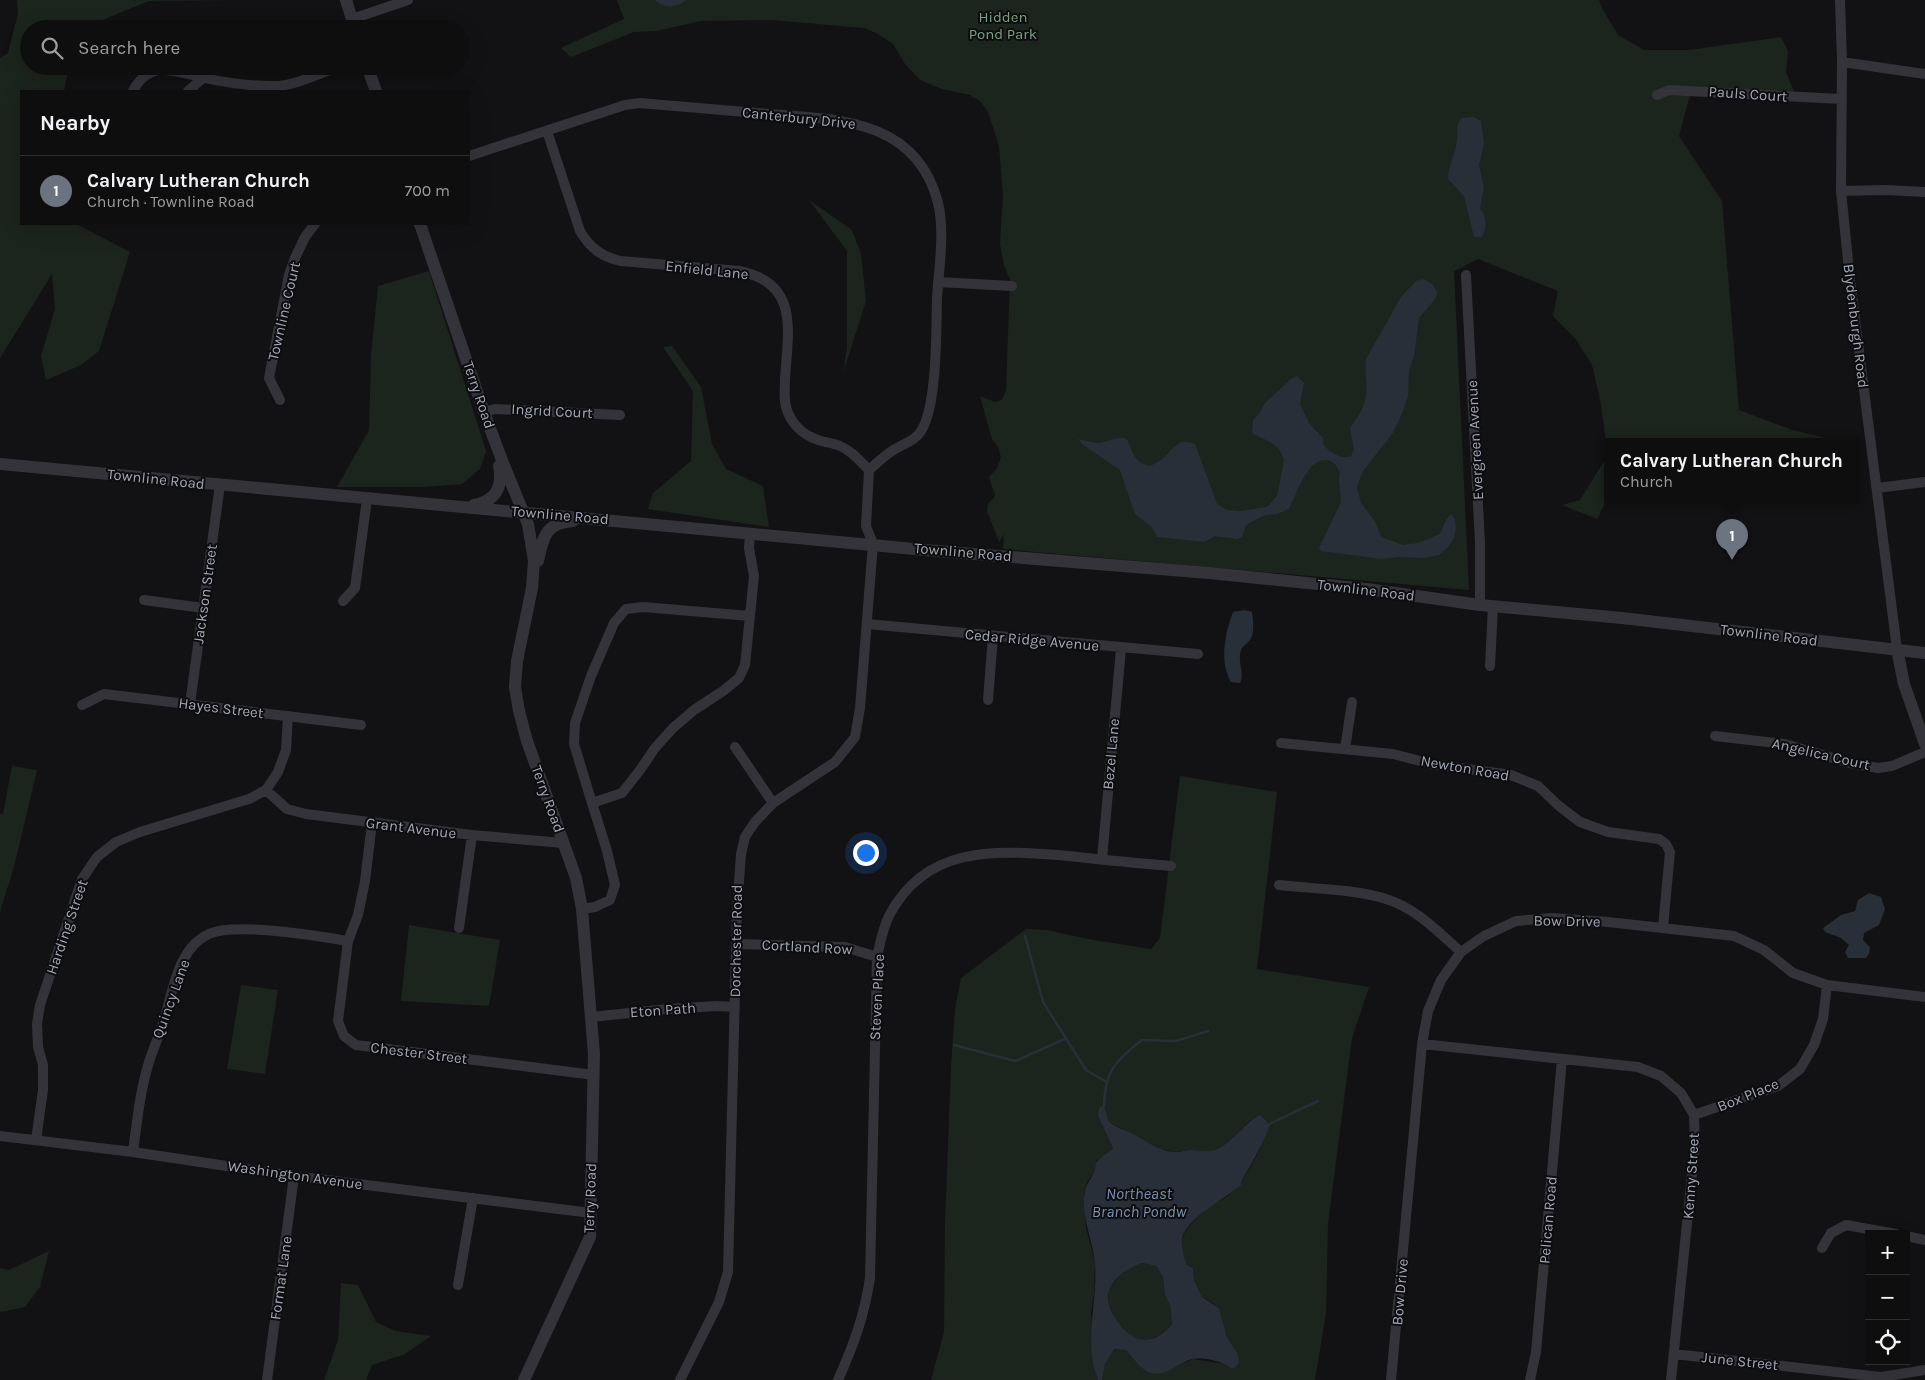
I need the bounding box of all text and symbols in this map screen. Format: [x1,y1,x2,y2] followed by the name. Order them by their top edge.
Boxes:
[969,8,1037,43] park label: Hidden Pond Park
[20,20,470,75] search box
[38,34,66,62] icon: search
[78,37,180,59] text: Search here
[1708,82,1788,106] street label: Pauls Court
[741,103,857,133] street label: Canterbury Drive
[40,111,110,135] text: Nearby
[87,170,310,192] text: Calvary Lutheran Church
[53,181,59,200] text: 1
[405,181,450,200] text: 700 m
[87,192,255,211] text: Church · Townline Road
[665,257,749,283] street label: Enfield Lane
[264,259,304,362] street label: Townline Court
[1839,263,1873,389] street label: Blydenburgh Road
[459,359,499,431] street label: Terry Road
[1463,380,1487,500] street label: Evergreen Avenue
[511,400,594,422] street label: Ingrid Court
[1604,438,1859,503] popup
[1620,450,1843,472] text: Calvary Lutheran Church
[106,465,206,493] street label: Townline Road
[1620,472,1673,491] text: Church
[510,502,610,528] street label: Townline Road
[1716,519,1748,560] pin: 1
[913,539,1013,565] street label: Townline Road
[189,543,221,645] street label: Jackson Street
[1316,575,1416,605] street label: Townline Road
[1719,620,1819,650] street label: Townline Road
[964,625,1100,655] street label: Cedar Ridge Avenue
[177,694,265,722] street label: Hayes Street
[1099,718,1123,790] street label: Bezel Lane
[1770,734,1872,774] street label: Angelica Court
[1419,751,1511,785] street label: Newton Road
[528,763,568,835] street label: Terry Road
[365,814,457,842] street label: Grant Avenue
[853,840,879,866] your location
[42,877,92,977] street label: Harding Street
[726,884,746,998] street label: Dorchester Road
[1533,911,1601,931] street label: Bow Drive
[761,936,853,958] street label: Cortland Row
[866,953,888,1041] street label: Steven Place
[148,957,194,1041] street label: Quincy Lane
[629,999,697,1021] street label: Eton Path
[370,1038,469,1068] street label: Chester Street
[1715,1074,1781,1116] street label: Box Place
[1679,1132,1703,1220] street label: Kenny Street
[226,1157,364,1193] street label: Washington Avenue
[580,1163,600,1233] street label: Terry Road
[1535,1175,1561,1265] street label: Pelican Road
[1092,1184,1187,1221] water label: Northeast Branch Pondw
[1865,1230,1910,1365] map controls
[1865,1230,1910,1275] button: +
[266,1235,296,1321] street label: Format Lane
[1388,1258,1412,1326] street label: Bow Drive
[1865,1275,1910,1320] button: −
[1865,1320,1910,1365] button: locate
[1701,1348,1779,1374] street label: June Street

